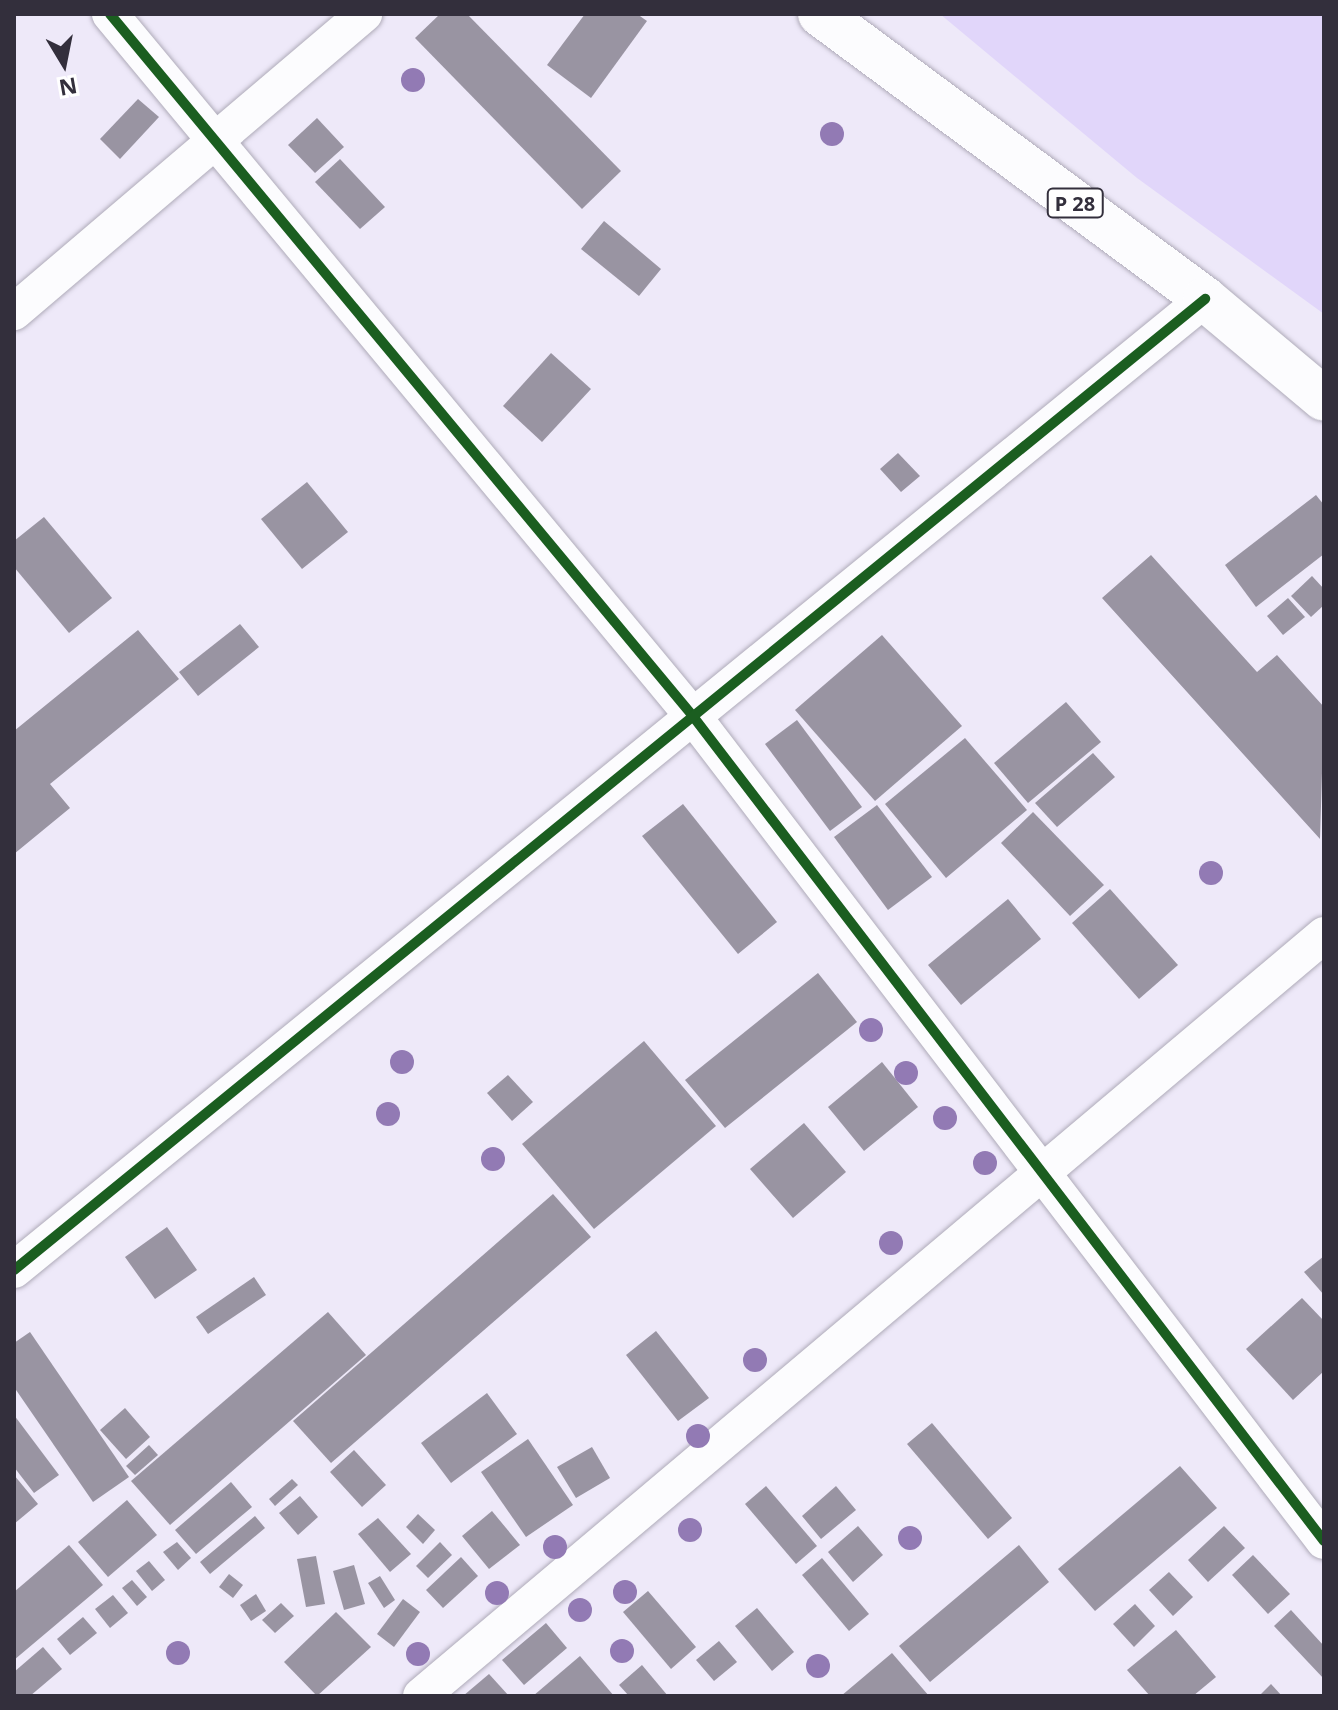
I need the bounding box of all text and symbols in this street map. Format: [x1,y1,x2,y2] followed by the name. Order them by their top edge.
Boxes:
[24,24,104,104] north arrow
[57,71,80,104] text: N
[1045,187,1105,219] road number: P 28

